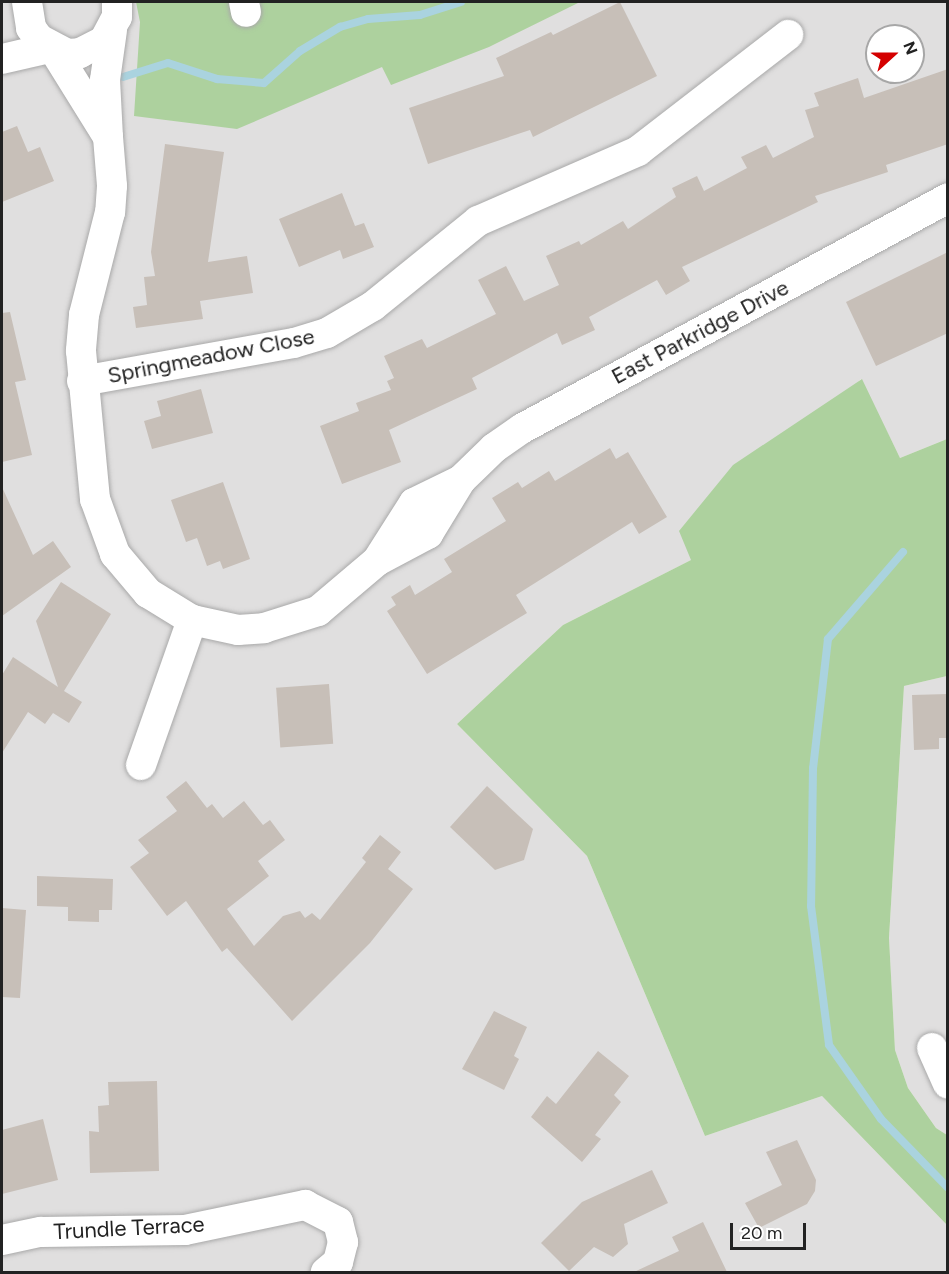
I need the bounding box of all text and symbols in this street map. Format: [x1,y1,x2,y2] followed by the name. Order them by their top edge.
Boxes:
[865,24,925,84] north arrow
[899,39,921,57] text: N
[607,274,793,390] street label: East Parkridge Drive
[105,323,317,389] street label: Springmeadow Close
[53,1211,205,1245] street label: Trundle Terrace
[733,1211,810,1249] scale bar
[741,1222,782,1244] text: 20 m

